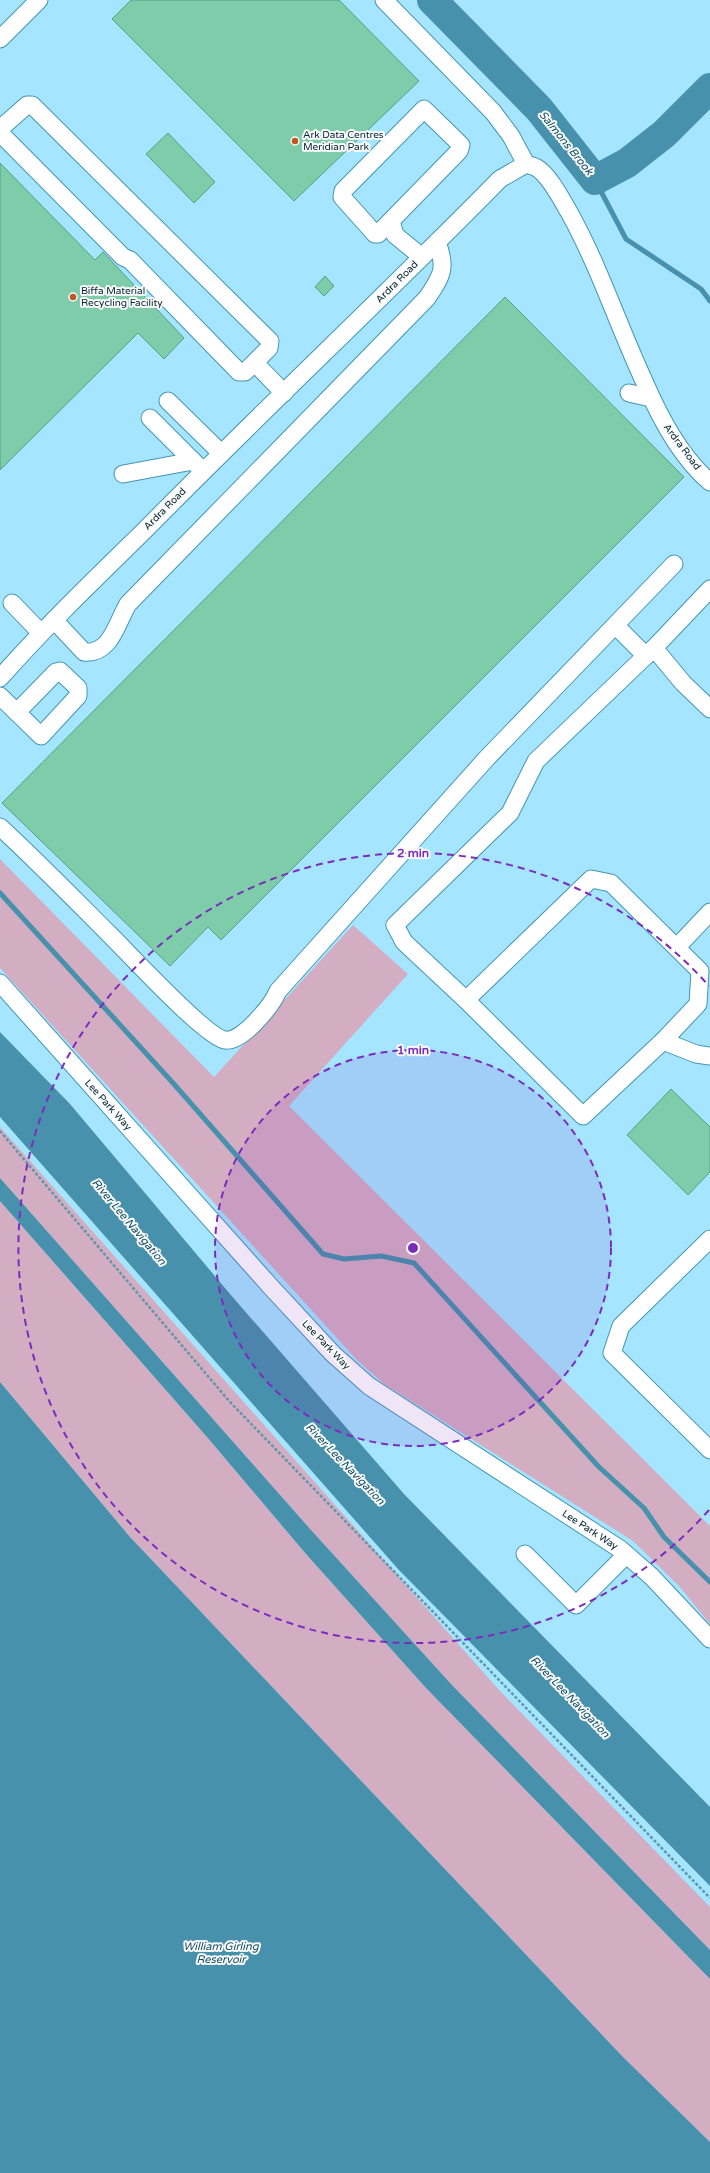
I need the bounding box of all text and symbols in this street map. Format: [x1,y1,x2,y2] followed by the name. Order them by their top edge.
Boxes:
[536,108,596,178] water label: Salmons Brook
[303,129,384,153] place label: Ark Data Centres Meridian Park
[290,136,300,146] marker: Ark Data Centres Meridian Park
[373,258,421,306] street label: Ardra Road
[81,285,163,309] place label: Biffa Material Recycling Facility
[68,292,78,302] marker: Biffa Material Recycling Facility
[661,422,703,472] street label: Ardra Road
[141,485,189,533] street label: Ardra Road
[397,846,429,860] text: 2 min
[397,1043,429,1057] text: 1 min
[82,1077,134,1133] street label: Lee Park Way
[89,1176,169,1268] water label: River Lee Navigation
[406,1241,420,1255] centre of rings
[299,1318,353,1373] street label: Lee Park Way
[303,1421,387,1508] water label: River Lee Navigation
[560,1507,621,1553] street label: Lee Park Way
[528,1654,612,1741] water label: River Lee Navigation
[183,1940,260,1966] water label: William Girling Reservoir

